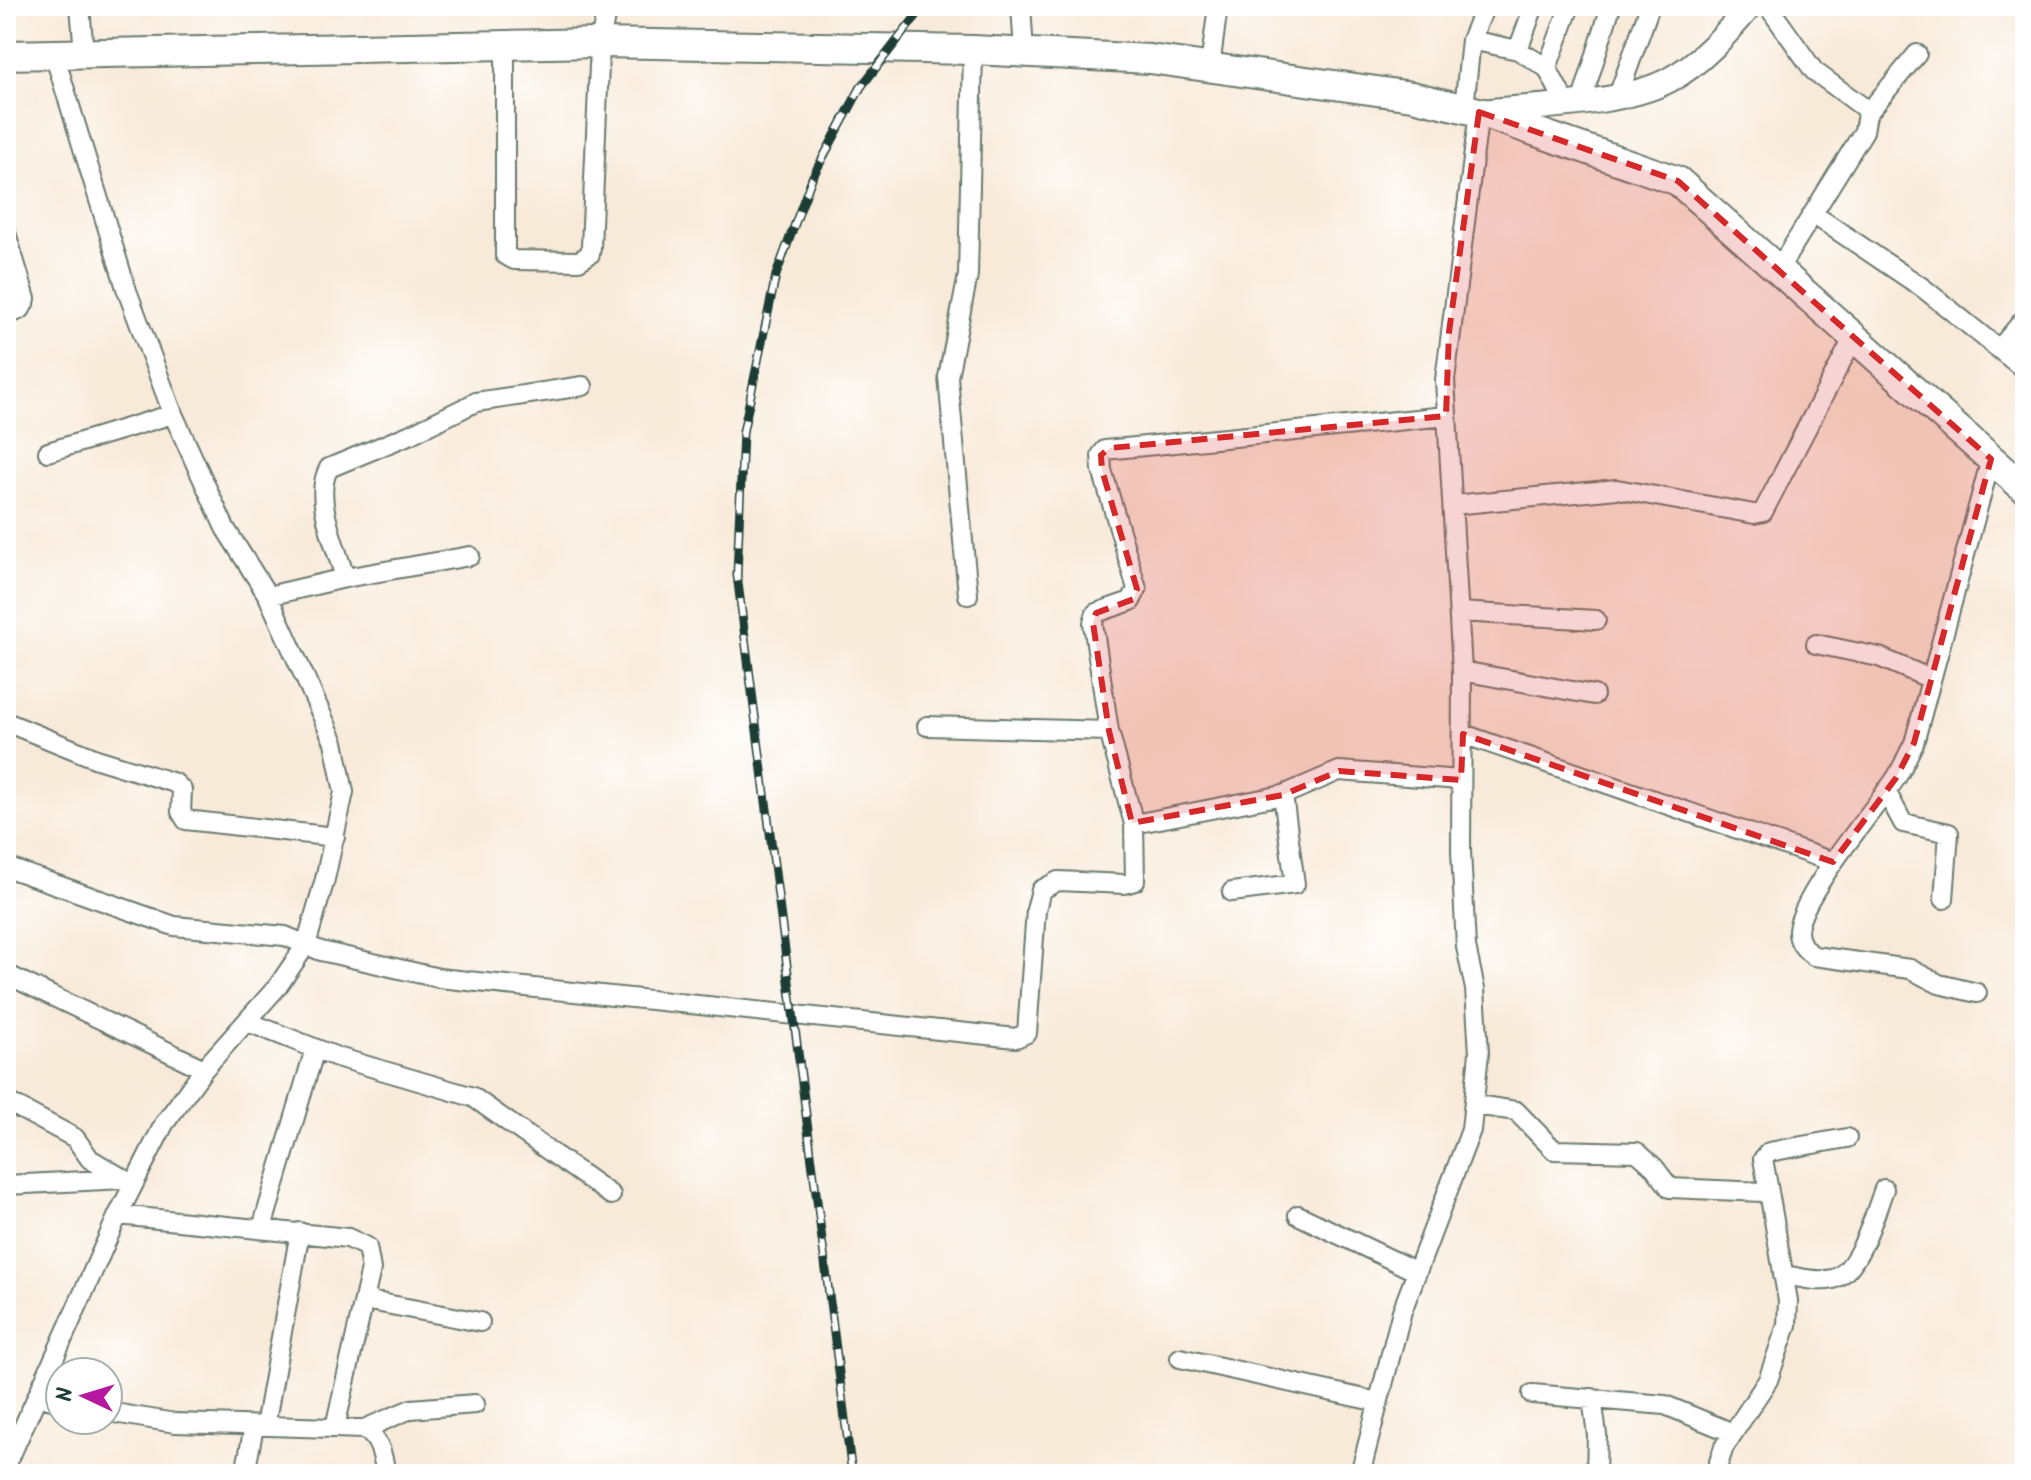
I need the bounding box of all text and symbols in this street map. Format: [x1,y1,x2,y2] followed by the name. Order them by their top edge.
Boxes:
[44,1356,124,1436] north arrow
[49,1387,84,1403] text: N

